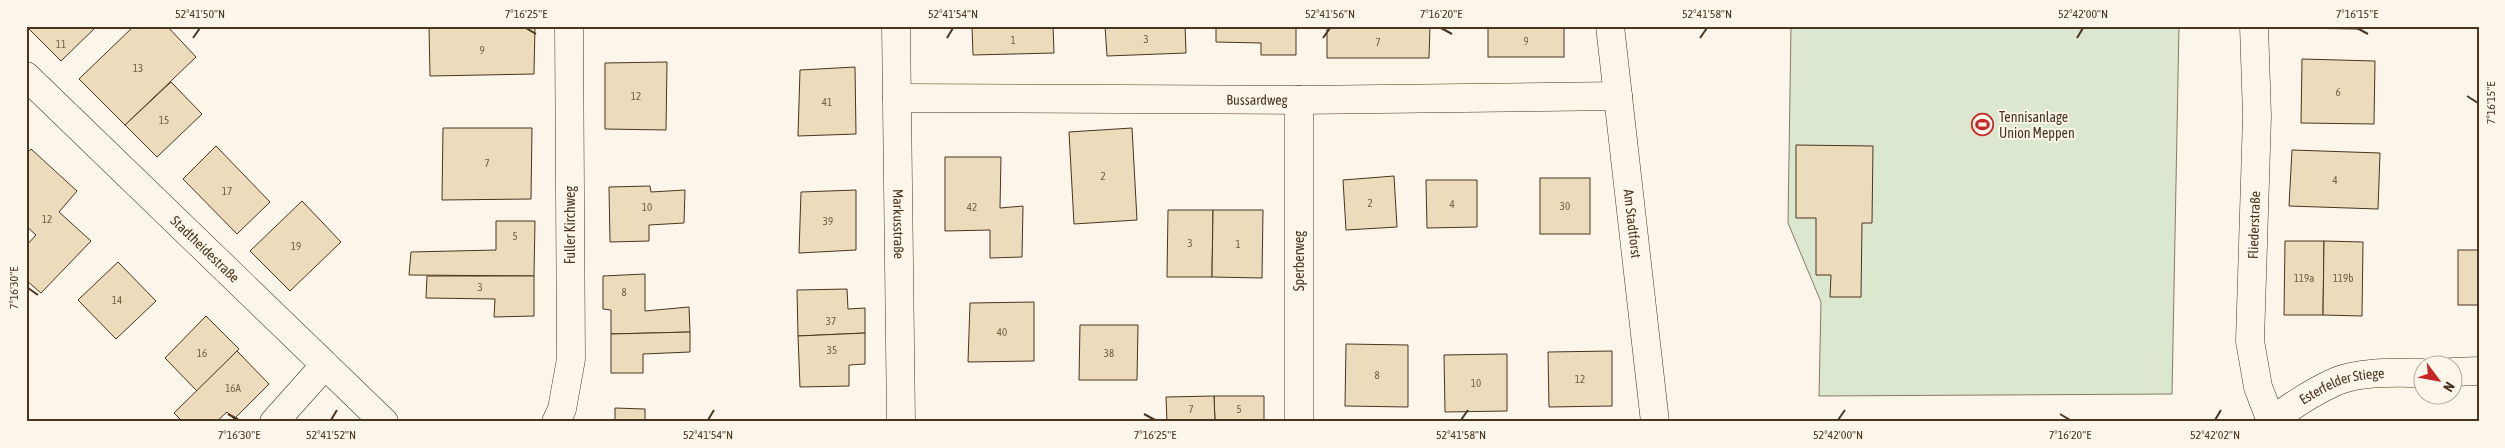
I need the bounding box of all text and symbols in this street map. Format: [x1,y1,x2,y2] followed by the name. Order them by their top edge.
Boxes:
[175,7,225,21] text: 52°41'50"N
[505,7,547,21] text: 7°16'25"E
[928,7,978,21] text: 52°41'54"N
[1305,7,1355,21] text: 52°41'56"N
[1420,7,1462,21] text: 7°16'20"E
[1682,7,1732,21] text: 52°41'58"N
[2058,7,2108,21] text: 52°42'00"N
[2336,7,2378,21] text: 7°16'15"E
[1143,33,1149,45] house number: 3
[1010,34,1016,46] house number: 1
[1523,35,1529,47] house number: 9
[1375,36,1381,48] house number: 7
[56,38,66,50] house number: 11
[479,44,485,56] house number: 9
[133,62,143,74] house number: 13
[2484,82,2498,124] text: 7°16'15"E
[2335,86,2341,98] house number: 6
[631,90,641,102] house number: 12
[1226,92,1288,108] street label: Bussardweg
[822,96,832,108] house number: 41
[1999,109,2075,141] place label: Tennisanlage Union Meppen
[1971,113,1995,137] sports icon: Tennisanlage Union Meppen
[159,114,169,126] house number: 15
[484,157,490,169] house number: 7
[1100,170,1106,182] house number: 2
[2332,174,2338,186] house number: 4
[222,185,232,197] house number: 17
[562,186,578,264] street label: Fuller Kirchweg
[1621,188,1644,259] street label: Am Stadtforst
[890,189,907,259] street label: Markusstraße
[2245,191,2263,259] street label: Fliederstraße
[1367,197,1373,209] house number: 2
[1449,198,1455,210] house number: 4
[1560,200,1570,212] house number: 30
[642,201,652,213] house number: 10
[967,201,977,213] house number: 42
[168,212,243,286] street label: Stadtheidestraße
[42,213,52,225] house number: 12
[823,215,833,227] house number: 39
[512,230,518,242] house number: 5
[1291,231,1307,291] street label: Sperberweg
[1187,237,1193,249] house number: 3
[1235,238,1241,250] house number: 1
[291,240,301,252] house number: 19
[7,267,21,309] text: 7°16'30"E
[2294,272,2314,284] house number: 119a
[2333,272,2353,284] house number: 119b
[477,281,483,293] house number: 3
[621,286,627,298] house number: 8
[112,294,122,306] house number: 14
[826,315,836,327] house number: 37
[997,326,1007,338] house number: 40
[827,344,837,356] house number: 35
[197,347,207,359] house number: 16
[1104,347,1114,359] house number: 38
[2412,356,2462,406] north arrow
[2296,365,2385,408] street label: Esterfelder Stiege
[1374,369,1380,381] house number: 8
[1575,373,1585,385] house number: 12
[1471,377,1481,389] house number: 10
[2440,379,2458,395] text: N
[225,382,241,394] house number: 16A
[1188,403,1194,415] house number: 7
[1236,403,1242,415] house number: 5
[218,428,260,442] text: 7°16'30"E
[306,428,356,442] text: 52°41'52"N
[683,428,733,442] text: 52°41'54"N
[1134,428,1176,442] text: 7°16'25"E
[1436,428,1486,442] text: 52°41'58"N
[1813,428,1863,442] text: 52°42'00"N
[2049,428,2091,442] text: 7°16'20"E
[2190,428,2240,442] text: 52°42'02"N

